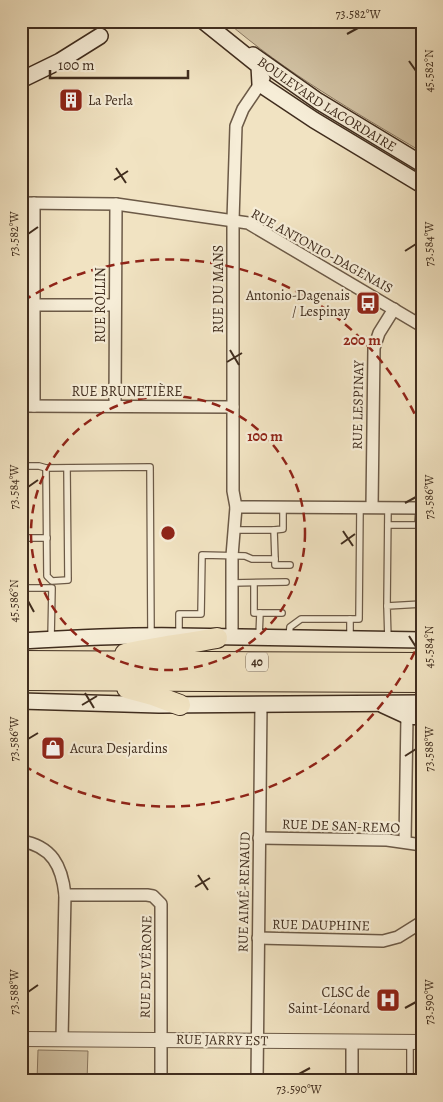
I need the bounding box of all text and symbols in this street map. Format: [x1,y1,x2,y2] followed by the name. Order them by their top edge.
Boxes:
[335,6,381,22] text: 73.582°W
[50,48,188,80] scale bar
[421,49,437,93] text: 45.582°N
[254,52,400,156] street label: BOULEVARD LACORDAIRE
[58,55,95,75] text: 100 m
[58,87,84,113] building icon: La Perla
[88,91,134,110] place label: La Perla
[248,204,396,298] street label: RUE ANTONIO-DAGENAIS
[6,211,22,257] text: 73.582°W
[421,221,437,266] text: 73.584°W
[209,245,228,333] street label: RUE DU MANS
[91,267,110,343] street label: RUE ROLLIN
[245,286,351,321] place label: Antonio-Dagenais / Lespinay
[355,290,381,316] bus stop icon: Antonio-Dagenais / Lespinay
[343,330,381,350] text: 200 m
[348,360,368,450] street label: RUE LESPINAY
[71,382,183,401] street label: RUE BRUNETIÈRE
[247,426,283,446] text: 100 m
[6,464,22,509] text: 73.584°W
[421,474,437,520] text: 73.586°W
[159,524,177,542] centre of rings
[6,579,22,623] text: 45.586°N
[421,625,437,668] text: 45.584°N
[246,652,268,672] road number: 40
[6,716,22,762] text: 73.586°W
[421,726,437,772] text: 73.588°W
[40,735,66,761] shop icon: Acura Desjardins
[69,739,168,758] place label: Acura Desjardins
[282,814,401,838] street label: RUE DE SAN-REMO
[233,831,255,953] street label: RUE AIMÉ-RENAUD
[136,915,156,1019] street label: RUE DE VÉRONE
[272,915,370,935] street label: RUE DAUPHINE
[6,969,22,1015] text: 73.588°W
[421,978,437,1025] text: 73.590°W
[288,983,370,1018] place label: CLSC de Saint-Léonard
[375,987,401,1013] hospital icon: CLSC de Saint-Léonard
[176,1030,269,1050] street label: RUE JARRY EST
[276,1081,323,1097] text: 73.590°W

